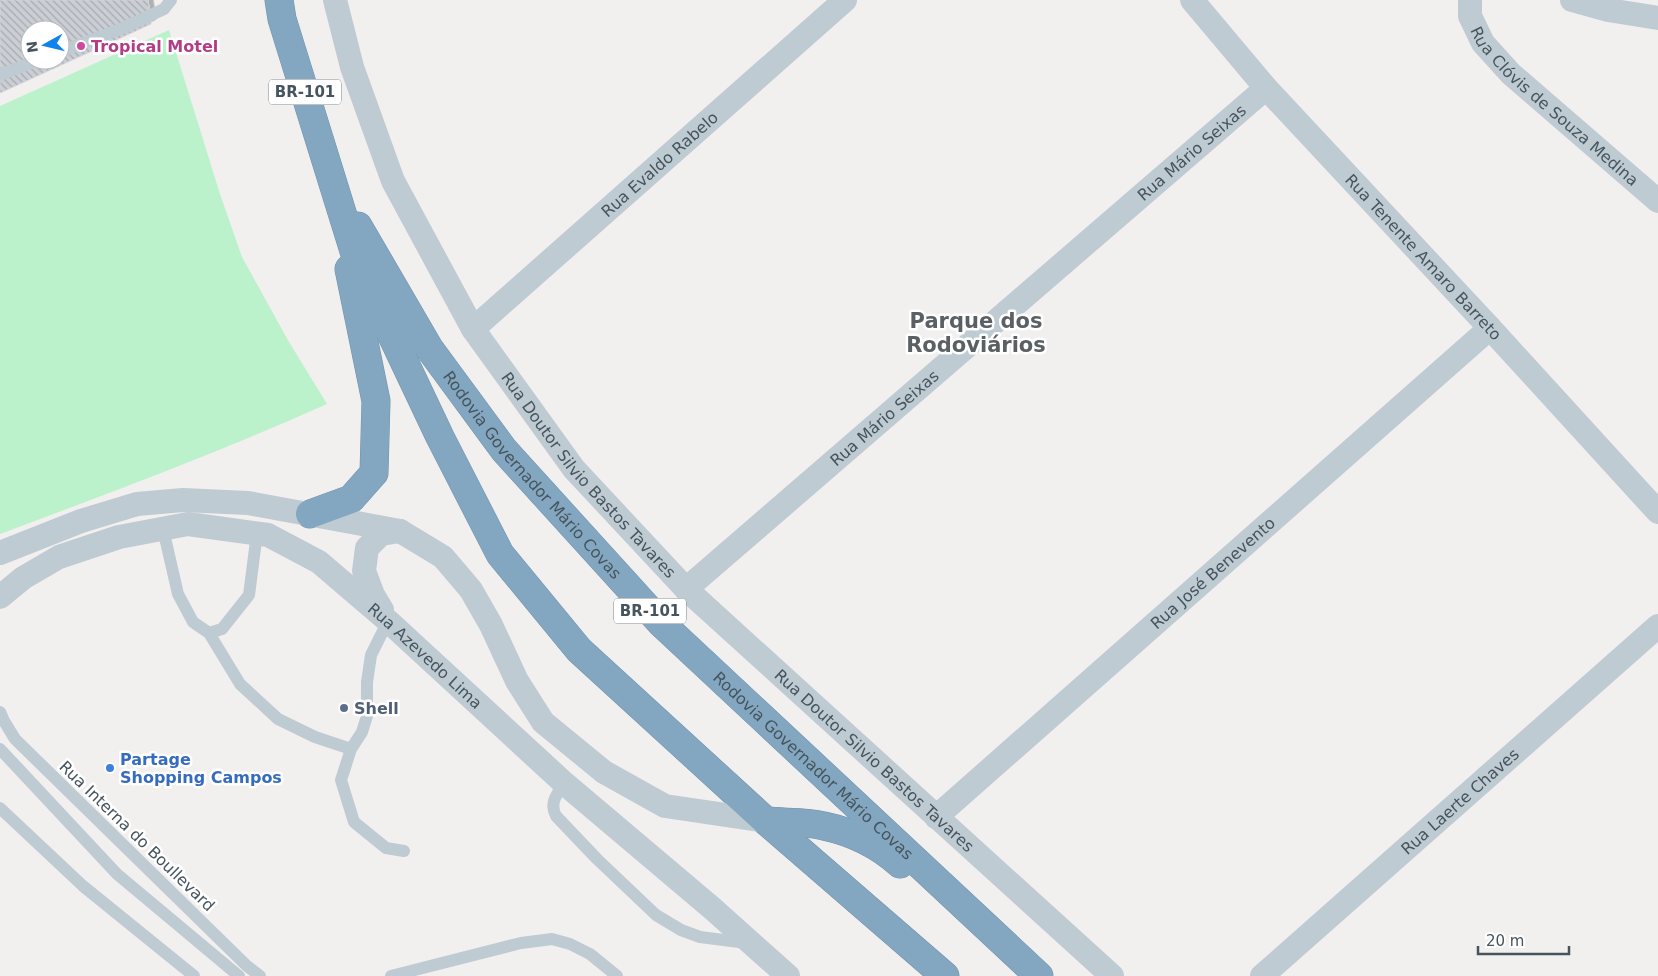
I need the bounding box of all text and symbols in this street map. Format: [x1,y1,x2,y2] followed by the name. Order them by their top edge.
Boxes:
[20,20,70,70] north arrow
[1467,23,1643,190] street label: Rua Clóvis de Souza Medina
[91,37,218,56] place label: Tropical Motel
[23,40,41,54] text: N
[75,40,87,52] marker: Tropical Motel
[269,80,341,104] road number: BR-101
[1133,100,1250,204] street label: Rua Mário Seixas
[597,108,722,221] street label: Rua Evaldo Rabelo
[1341,170,1506,344] street label: Rua Tenente Amaro Barreto
[906,309,1046,357] district label: Parque dos Rodoviários
[826,366,942,470] street label: Rua Mário Seixas
[439,367,626,583] street label: Rodovia Governador Mário Covas
[498,368,680,582] street label: Rua Doutor Silvio Bastos Tavares
[1147,513,1279,633] street label: Rua José Benevento
[614,598,686,624] road number: BR-101
[364,599,486,712] street label: Rua Azevedo Lima
[771,665,978,856] street label: Rua Doutor Silvio Bastos Tavares
[710,668,917,863] street label: Rodovia Governador Mário Covas
[354,699,399,718] place label: Shell
[338,702,350,714] marker: Shell
[1397,744,1523,858] street label: Rua Laerte Chaves
[120,750,282,787] place label: Partage Shopping Campos
[56,757,218,915] street label: Rua Interna do Boullevard
[104,762,116,774] marker: Partage Shopping Campos
[1478,924,1569,956] scale bar
[1486,932,1524,950] text: 20 m

